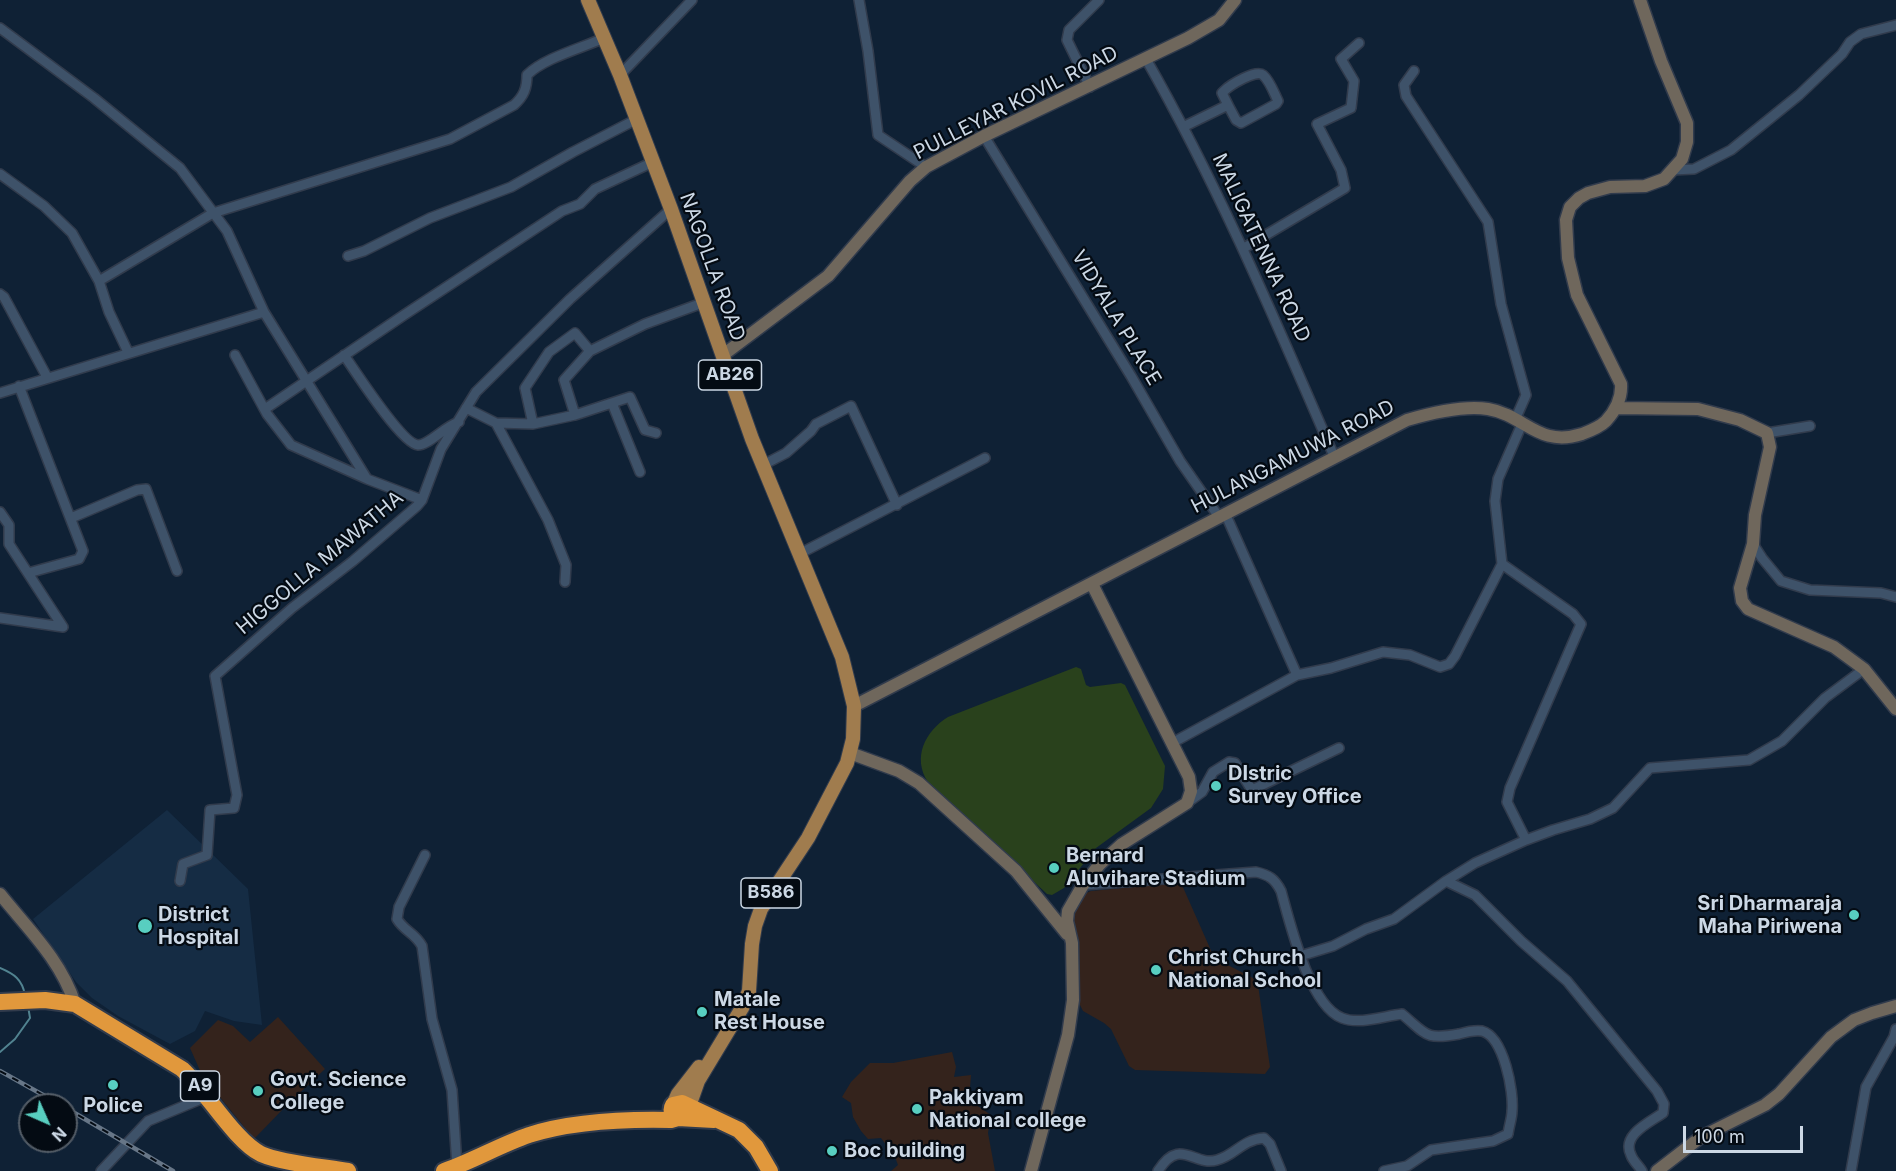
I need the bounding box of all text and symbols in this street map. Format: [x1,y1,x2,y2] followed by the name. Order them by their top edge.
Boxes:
[910,41,1122,165] street label: PULLEYAR KOVIL ROAD
[1207,150,1315,346] street label: MALIGATENNA ROAD
[674,190,750,344] street label: NAGOLLA ROAD
[1066,246,1166,390] street label: VIDYALA PLACE
[698,360,762,390] road number: AB26
[1187,395,1399,519] street label: HULANGAMUWA ROAD
[232,486,408,640] street label: HIGGOLLA MAWATHA
[1228,762,1362,809] place label: DIstric Survey Office
[1209,779,1223,793] marker: DIstric Survey Office
[1066,844,1245,891] place label: Bernard Aluvihare Stadium
[1047,861,1061,875] marker: Bernard Aluvihare Stadium
[741,878,801,908] road number: B586
[1697,892,1842,939] place label: Sri Dharmaraja Maha Piriwena
[158,903,239,950] place label: District Hospital
[1847,908,1861,922] marker: Sri Dharmaraja Maha Piriwena
[136,917,154,935] marker: District Hospital
[1168,946,1321,993] place label: Christ Church National School
[1149,963,1163,977] marker: Christ Church National School
[714,988,825,1035] place label: Matale Rest House
[695,1005,709,1019] marker: Matale Rest House
[270,1068,406,1115] place label: Govt. Science College
[180,1071,220,1101] road number: A9
[106,1078,120,1092] marker: Police
[251,1084,265,1098] marker: Govt. Science College
[929,1086,1086,1133] place label: Pakkiyam National college
[18,1093,78,1153] north arrow
[83,1094,143,1118] place label: Police
[910,1102,924,1116] marker: Pakkiyam National college
[1686,1114,1806,1152] scale bar
[48,1123,71,1146] text: N
[1694,1126,1745,1147] text: 100 m
[844,1139,965,1163] place label: Boc building
[825,1144,839,1158] marker: Boc building

